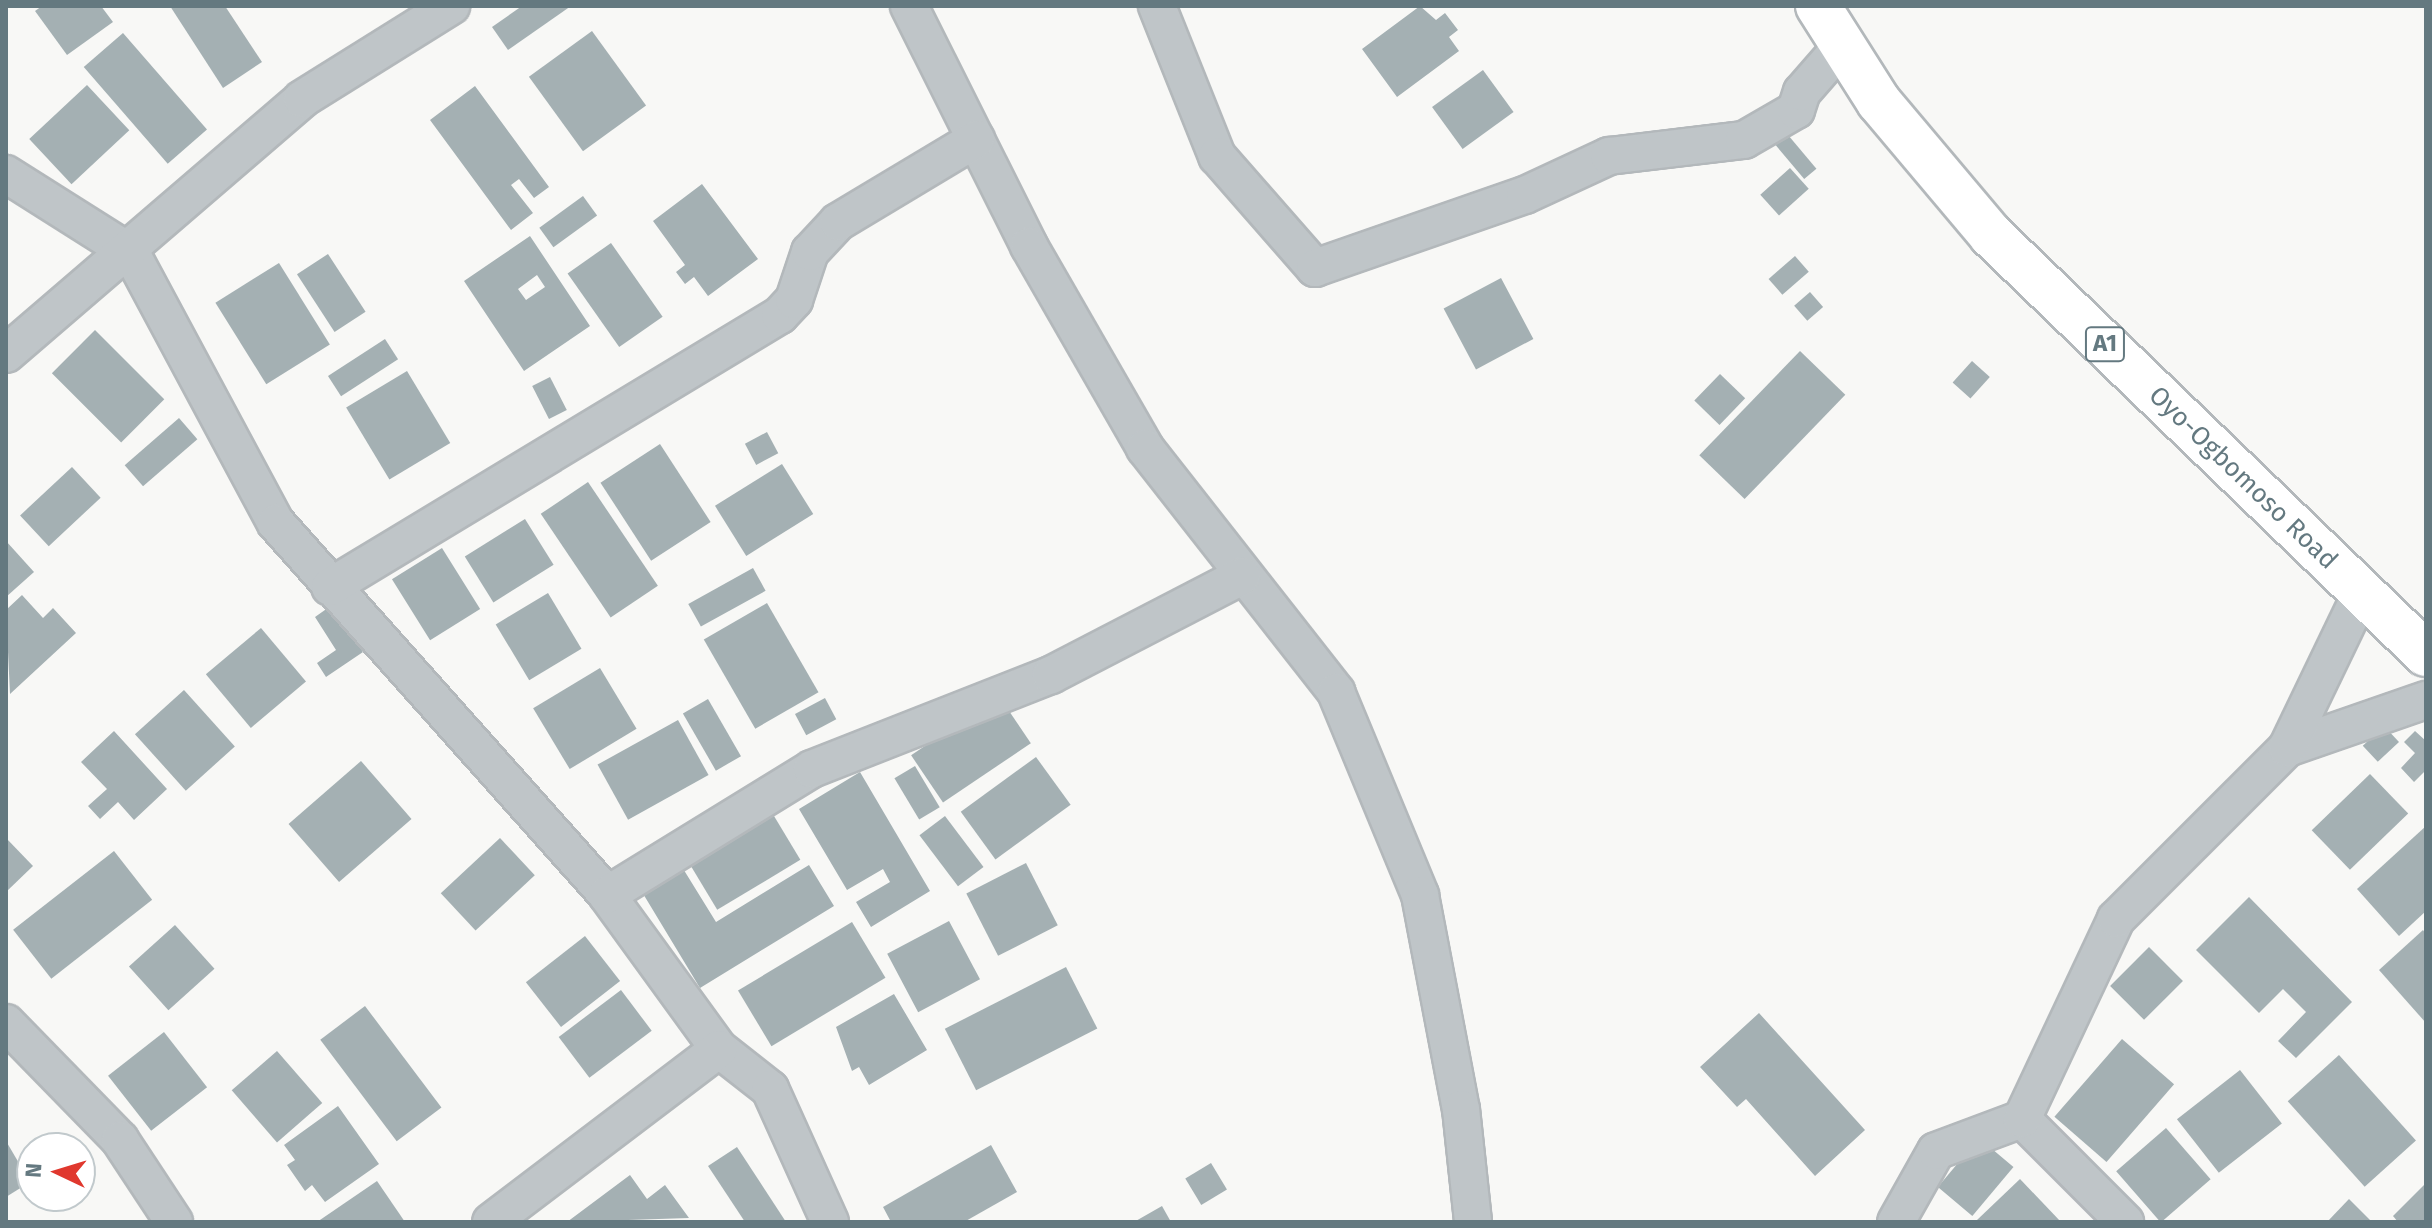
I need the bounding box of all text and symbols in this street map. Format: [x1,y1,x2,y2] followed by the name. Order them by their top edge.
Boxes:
[2083,324,2127,364] road number: A1
[2142,380,2344,576] street label: Oyo-Ogbomoso Road
[16,1132,96,1212] north arrow
[20,1162,48,1179] text: N

